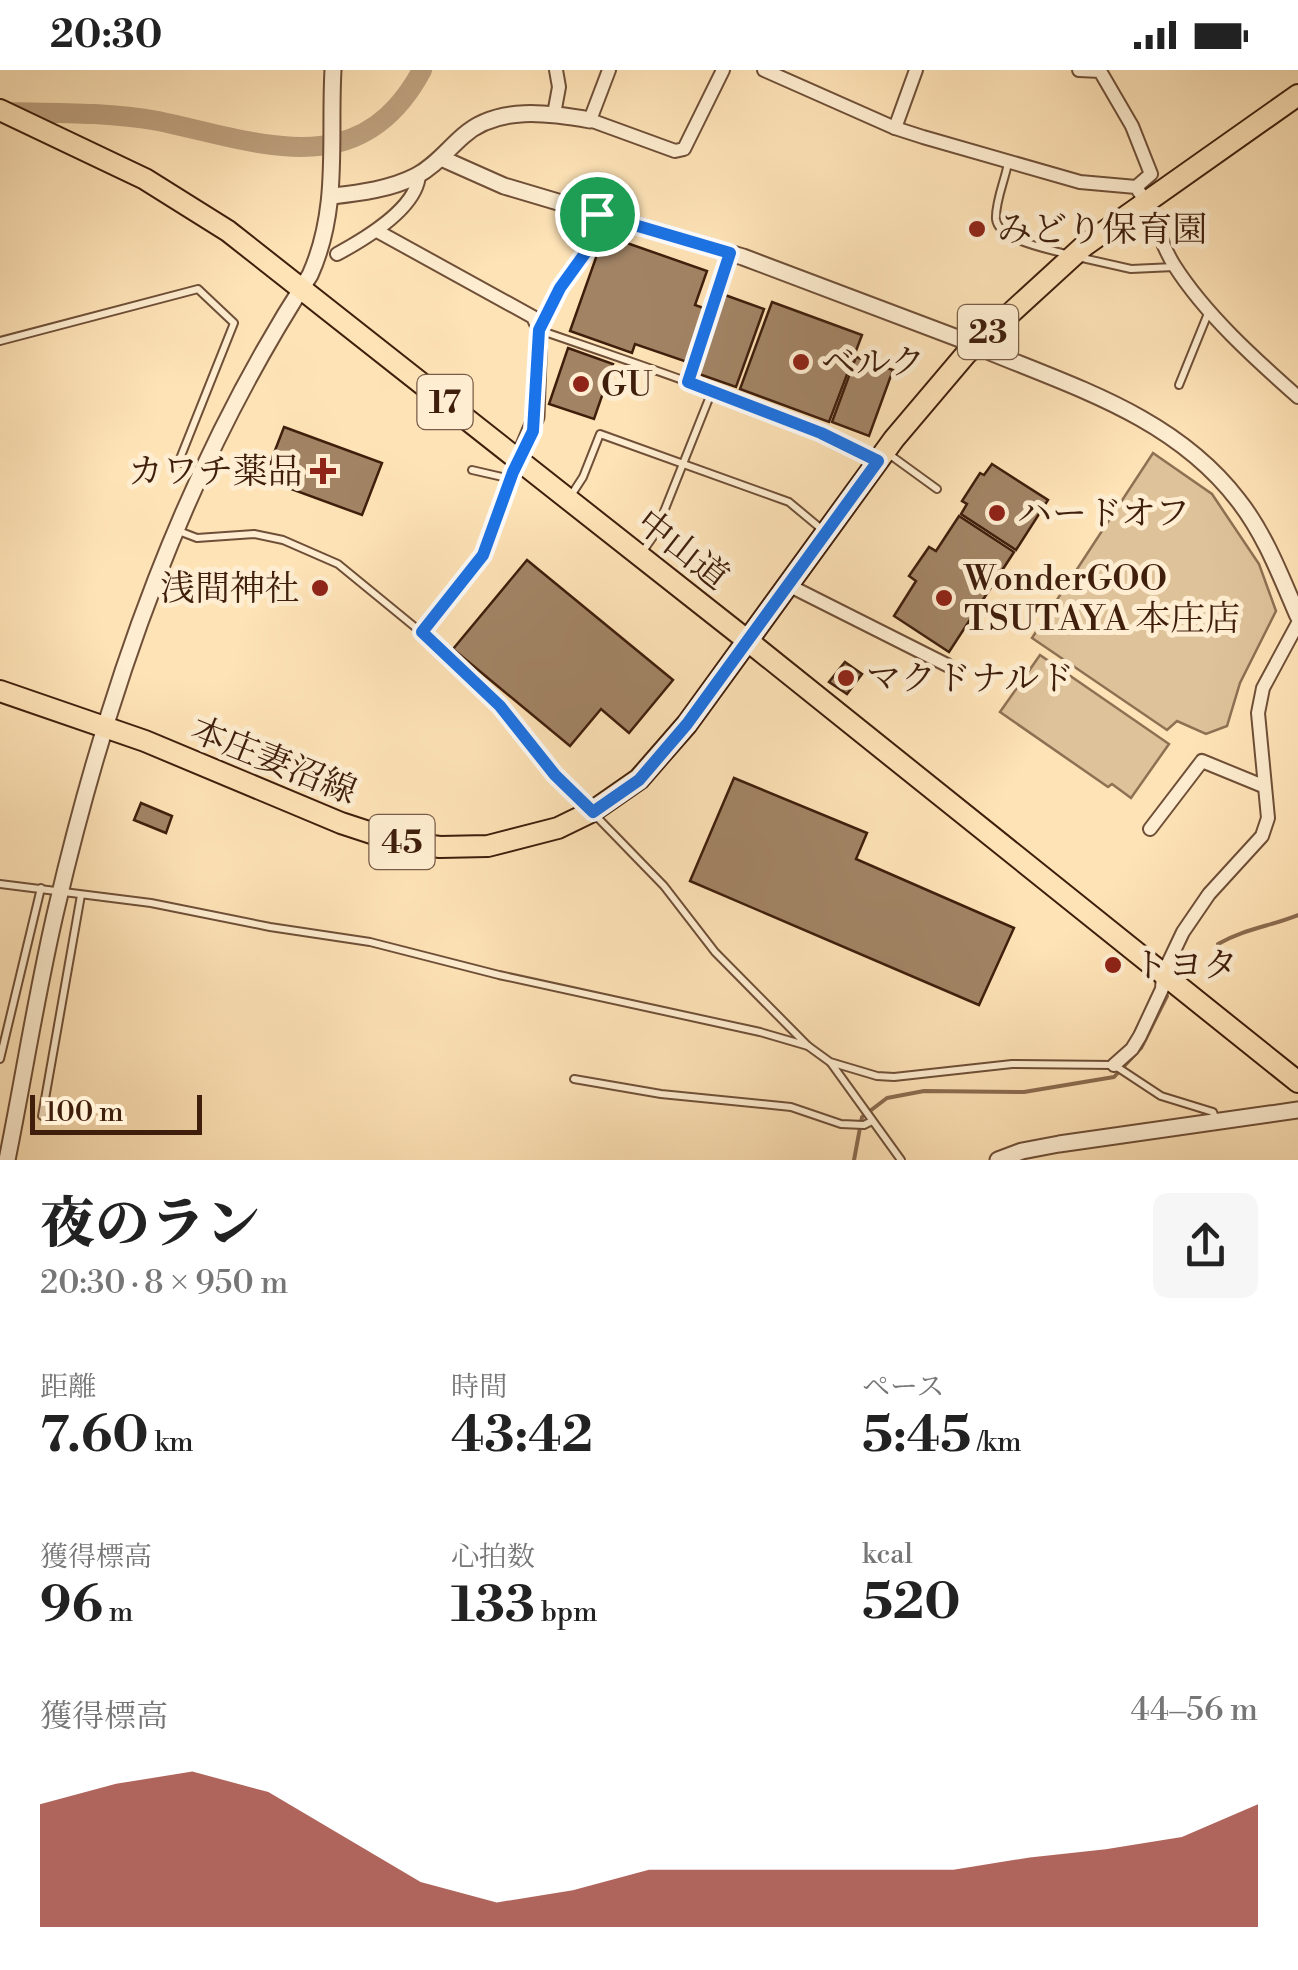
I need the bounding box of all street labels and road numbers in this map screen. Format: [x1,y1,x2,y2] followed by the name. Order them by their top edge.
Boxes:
[958,305,1018,359] road number: 23
[418,375,472,429] road number: 17
[627,501,737,599] street label: 中山道
[184,709,363,814] street label: 本庄妻沼線
[370,815,434,869] road number: 45

